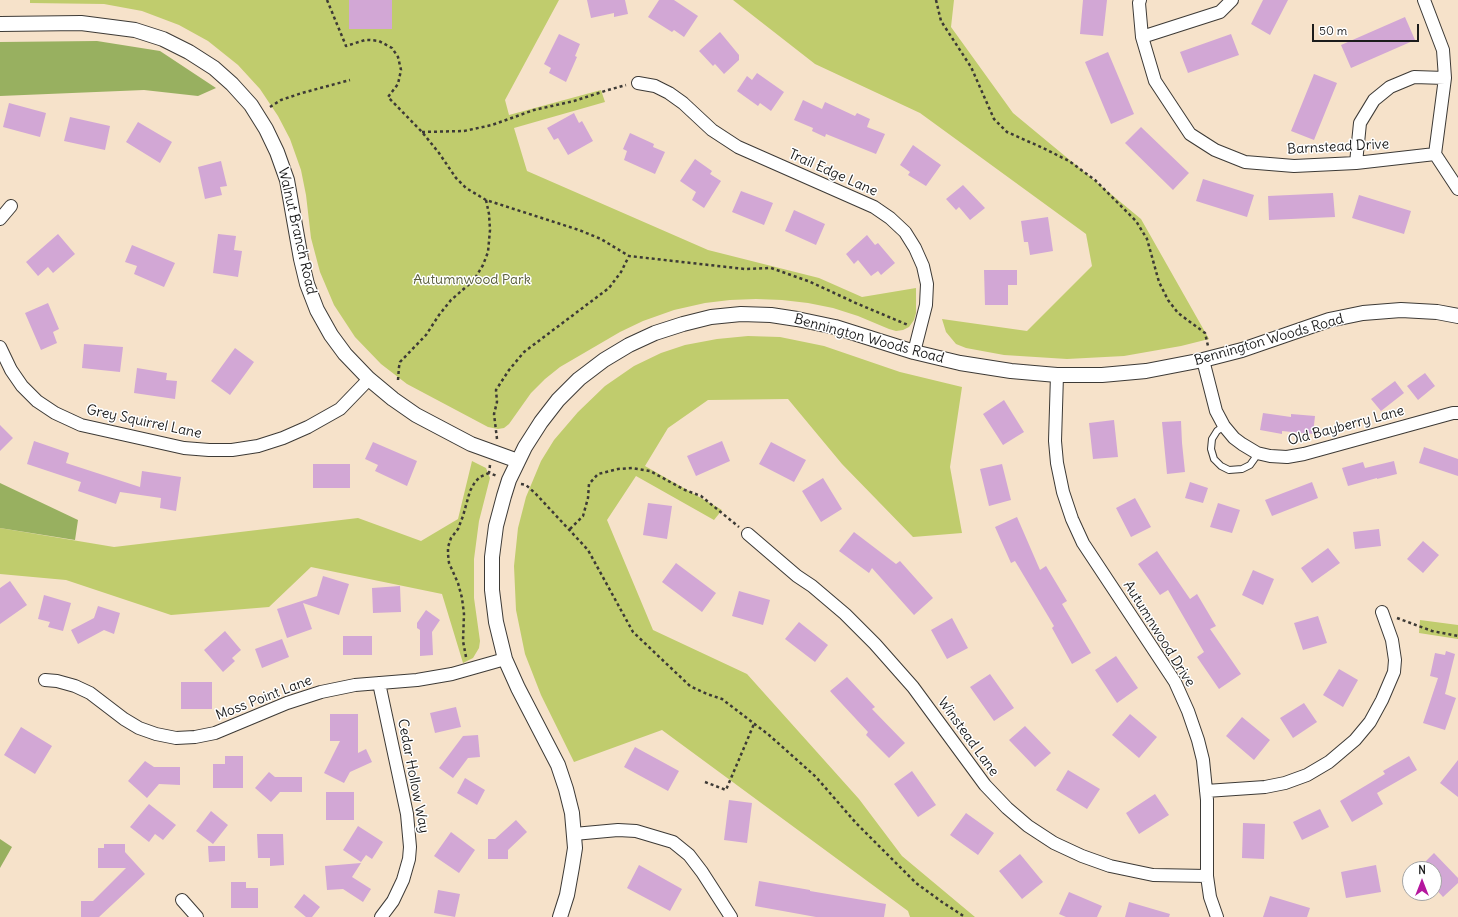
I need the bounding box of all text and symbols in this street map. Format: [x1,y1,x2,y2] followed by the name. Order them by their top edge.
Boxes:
[1314,16,1421,42] scale bar
[1319,23,1347,38] text: 50 m
[1287,136,1389,158] street label: Barnstead Drive
[786,146,880,200] street label: Trail Edge Lane
[274,166,320,296] street label: Walnut Branch Road
[413,272,531,288] park label: Autumnwood Park
[792,311,946,367] street label: Bennington Woods Road
[1192,311,1346,369] street label: Bennington Woods Road
[85,402,203,442] street label: Grey Squirrel Lane
[1286,402,1406,450] street label: Old Bayberry Lane
[1120,578,1198,690] street label: Autumnwood Drive
[214,672,314,724] street label: Moss Point Lane
[934,694,1002,780] street label: Winstead Lane
[394,717,432,835] street label: Cedar Hollow Way
[1402,861,1442,901] north arrow
[1418,863,1426,877] text: N

